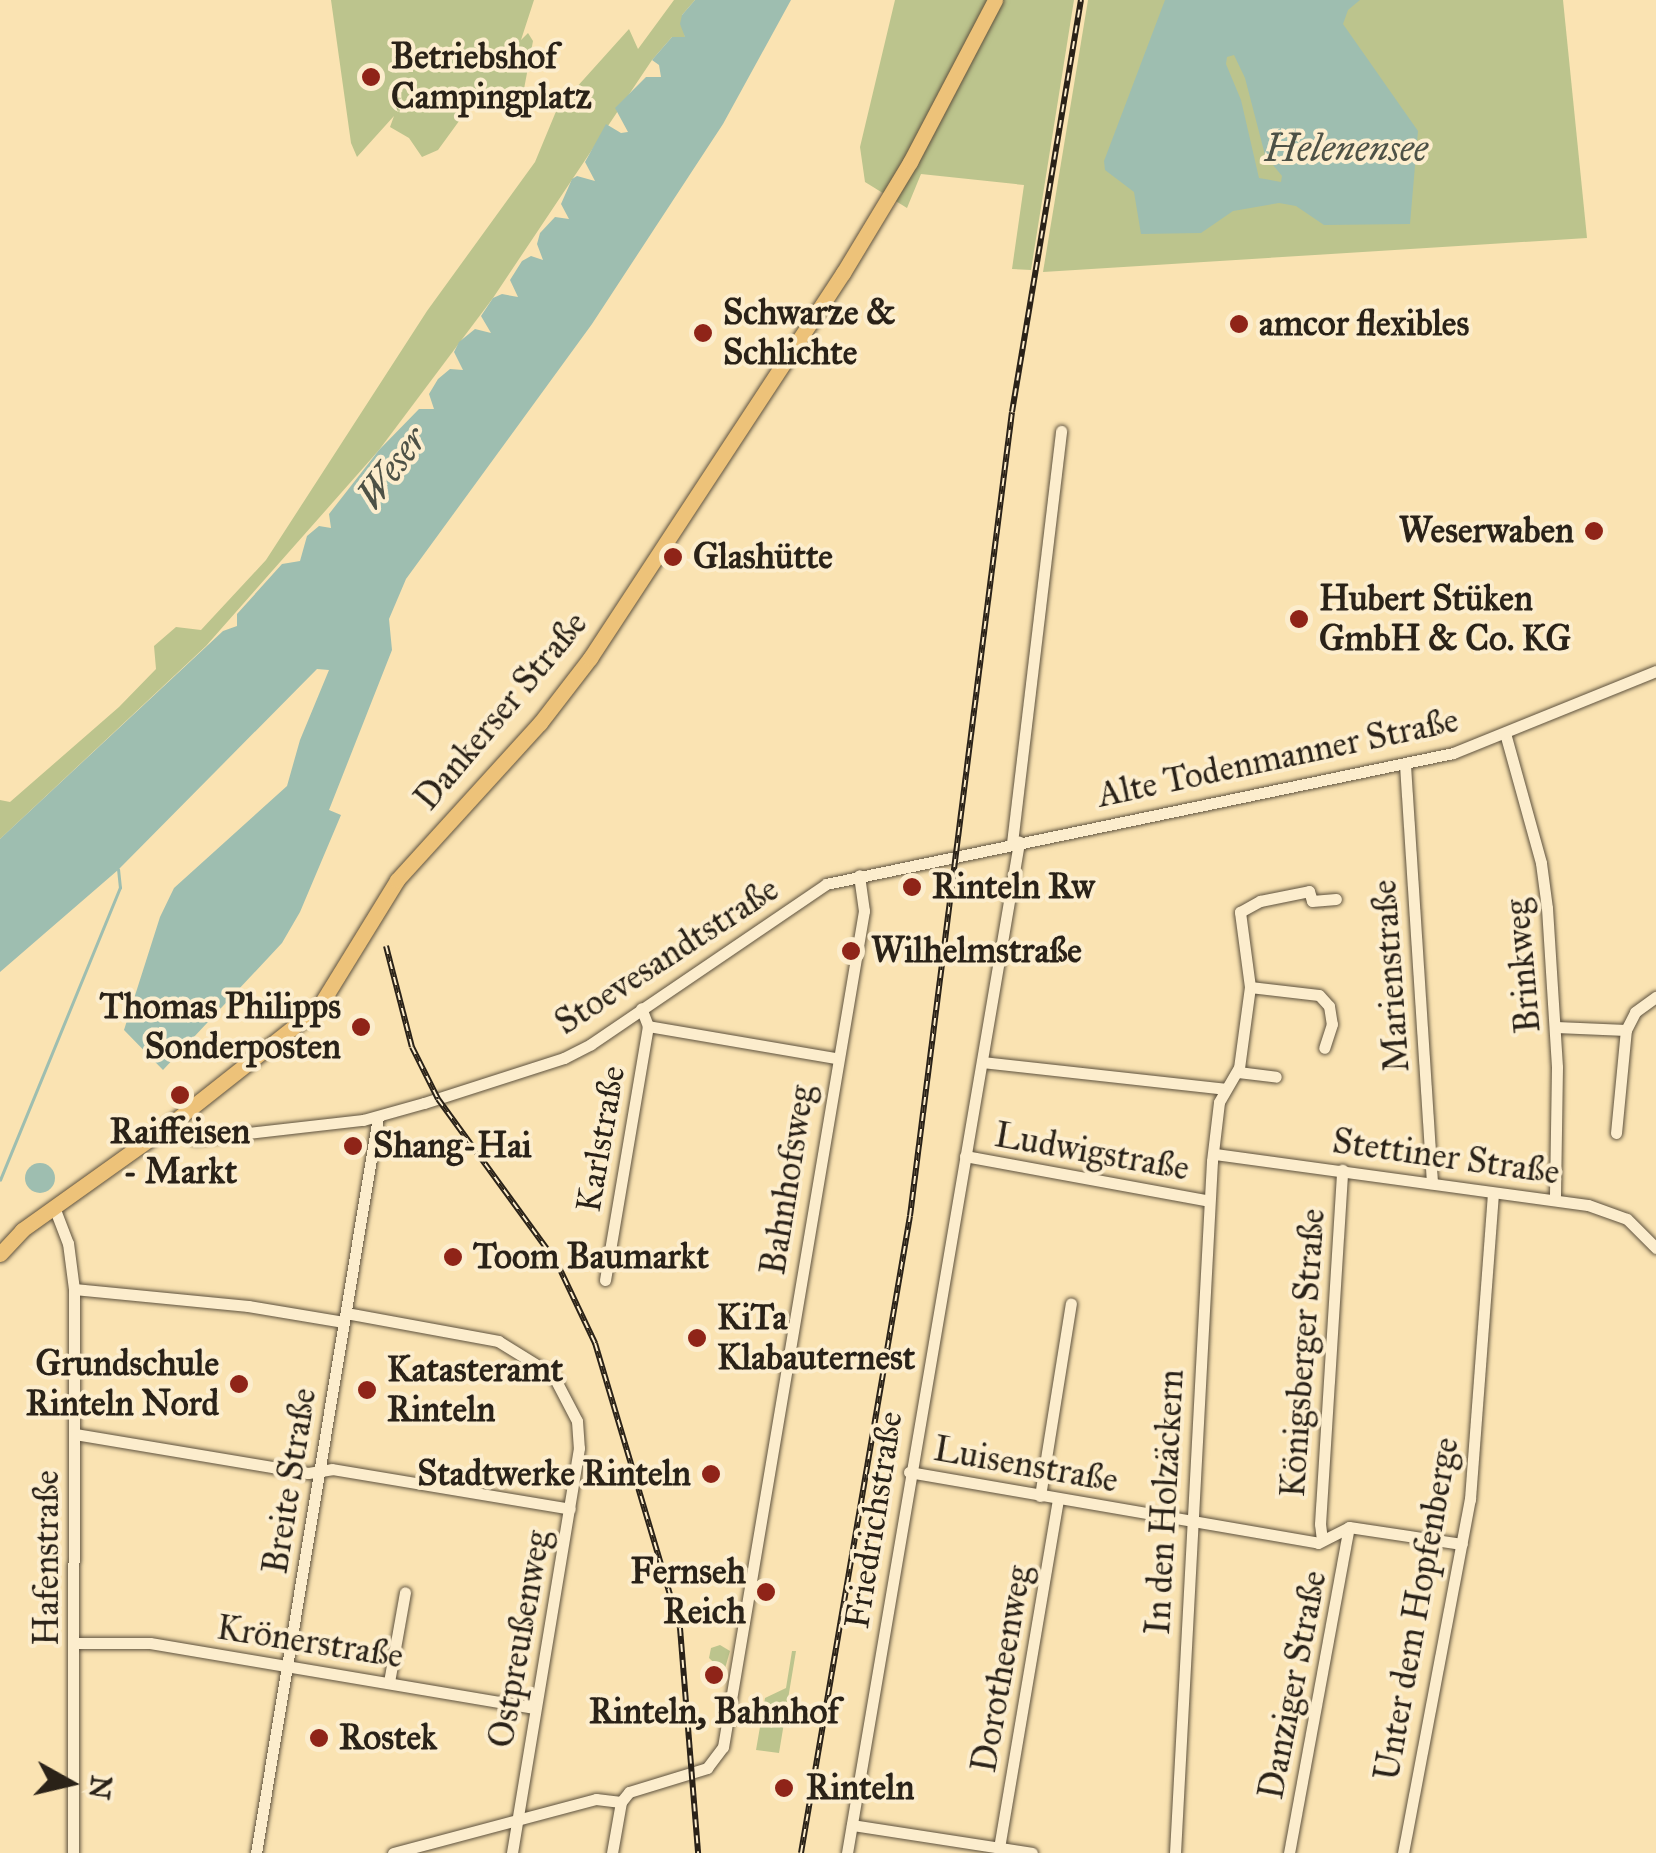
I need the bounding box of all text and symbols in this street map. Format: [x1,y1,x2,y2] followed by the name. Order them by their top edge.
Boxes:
[391,36,592,118] place label: Betriebshof Campingplatz
[360,66,382,88] marker: Betriebshof Campingplatz
[1264,126,1428,172] water label: Helenensee
[723,292,896,374] place label: Schwarze & Schlichte
[1259,303,1469,345] place label: amcor flexibles
[1228,313,1250,335] marker: amcor flexibles
[692,322,714,344] marker: Schwarze & Schlichte
[347,418,437,518] water label: Weser
[1399,510,1574,552] place label: Weserwaben
[1583,520,1605,542] marker: Weserwaben
[693,536,833,578] place label: Glashütte
[662,546,684,568] marker: Glashütte
[1319,578,1571,660] place label: Hubert Stüken GmbH & Co. KG
[406,603,596,819] street label: Dankerser Straße
[1288,608,1310,630] marker: Hubert Stüken GmbH & Co. KG
[1094,699,1462,817] street label: Alte Todenmanner Straße
[932,866,1095,908] place label: Rinteln Rw
[547,868,787,1044] street label: Stoevesandtstraße
[901,876,923,898] marker: Rinteln Rw
[1363,878,1419,1074] street label: Marienstraße
[1496,897,1550,1035] street label: Brinkweg
[871,930,1082,972] place label: Wilhelmstraße
[840,940,862,962] marker: Wilhelmstraße
[99,986,341,1068] place label: Thomas Philipps Sonderposten
[350,1016,372,1038] marker: Thomas Philipps Sonderposten
[567,1063,635,1215] street label: Karlstraße
[752,1082,824,1278] street label: Bahnhofsweg
[169,1084,191,1106] marker: Raiffeisen - Markt
[110,1111,250,1193] place label: Raiffeisen - Markt
[992,1114,1192,1190] street label: Ludwigstraße
[1330,1120,1562,1194] street label: Stettiner Straße
[373,1125,532,1167] place label: Shang-Hai
[342,1135,364,1157] marker: Shang-Hai
[1272,1207,1334,1499] street label: Königsberger Straße
[473,1236,709,1278] place label: Toom Baumarkt
[442,1246,464,1268] marker: Toom Baumarkt
[717,1297,915,1379] place label: KiTa Klabauternest
[686,1327,708,1349] marker: KiTa Klabauternest
[26,1343,219,1425] place label: Grundschule Rinteln Nord
[387,1349,563,1431] place label: Katasteramt Rinteln
[1137,1368,1193,1636] street label: In den Holzäckern
[228,1373,250,1395] marker: Grundschule Rinteln Nord
[356,1379,378,1401] marker: Katasteramt Rinteln
[255,1385,325,1577] street label: Breite Straße
[836,1408,912,1632] street label: Friedrichstraße
[931,1428,1121,1502] street label: Luisenstraße
[1366,1434,1468,1784] street label: Unter dem Hopfenberge
[417,1453,691,1495] place label: Stadtwerke Rinteln
[700,1463,722,1485] marker: Stadtwerke Rinteln
[26,1470,68,1646] street label: Hafenstraße
[480,1527,560,1751] street label: Ostpreußenweg
[631,1551,746,1633] place label: Fernseh Reich
[963,1562,1041,1776] street label: Dorotheenweg
[1250,1567,1336,1803] street label: Danziger Straße
[755,1581,777,1603] marker: Fernseh Reich
[214,1607,406,1677] street label: Krönerstraße
[703,1664,725,1686] marker: Rinteln, Bahnhof
[589,1691,839,1733] place label: Rinteln, Bahnhof
[339,1717,437,1759] place label: Rostek
[308,1727,330,1749] marker: Rostek
[20,1733,120,1833] north arrow
[806,1767,914,1809] place label: Rinteln
[81,1773,119,1801] text: N
[771,1775,797,1801] marker: Rinteln

